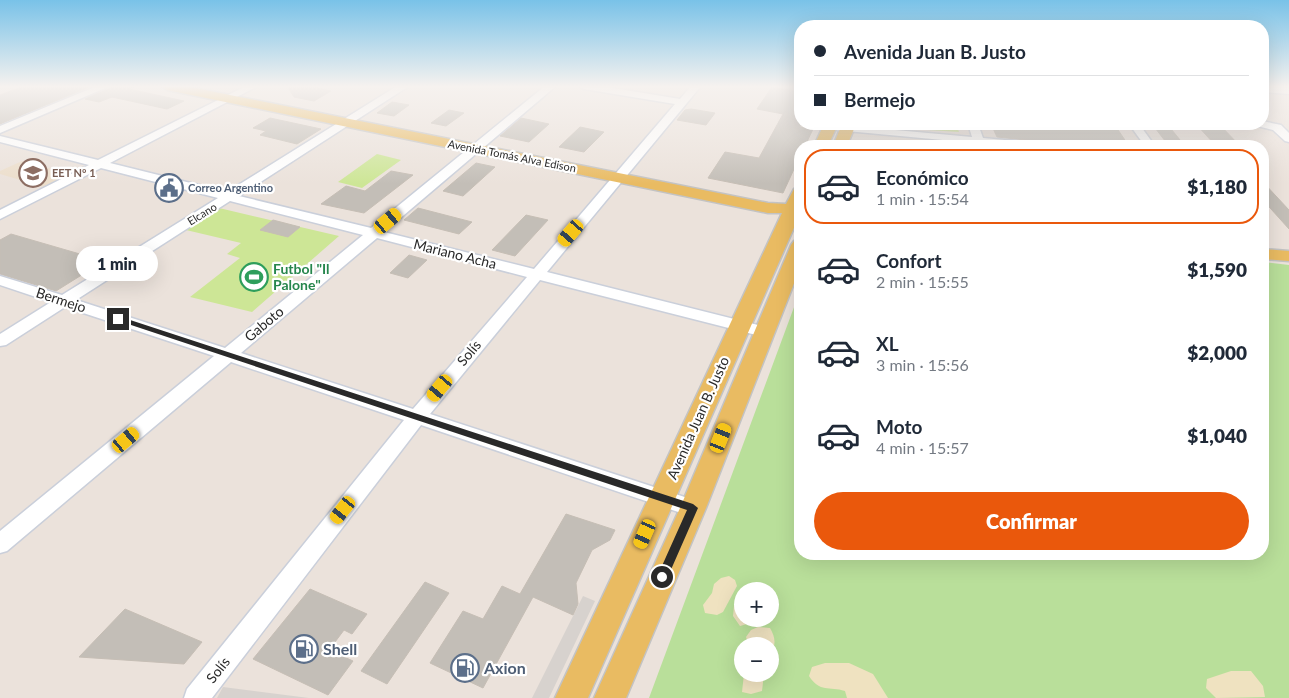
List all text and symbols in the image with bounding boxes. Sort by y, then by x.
text: Avenida Juan B. Justo [844,40,1026,63]
text: Bermejo [844,88,915,111]
street label: Avenida Tomás Alva Edison [447,137,577,174]
school or university icon: EET Nº 1 [18,158,48,188]
icon: car [816,164,861,209]
place label: EET Nº 1 [52,166,96,179]
text: Económico [876,166,969,189]
public building icon: Correo Argentino [154,173,184,203]
text: $1,180 [1187,175,1247,198]
place label: Correo Argentino [188,181,273,194]
text: 1 min · 15:54 [876,189,969,208]
street label: Elcano [185,200,219,228]
car [371,206,404,236]
car [555,217,586,249]
street label: Mariano Acha [412,235,498,272]
callout: 1 min [77,246,159,282]
icon: car [816,247,861,292]
text: Confort [876,249,941,272]
text: 1 min [97,254,137,273]
text: $1,590 [1187,258,1247,281]
place label: Futbol "Il Palone" [273,260,329,293]
sports icon: Futbol "Il Palone" [239,262,269,292]
text: 2 min · 15:55 [876,272,969,291]
street label: Bermejo [34,283,88,316]
street label: Gaboto [241,302,287,345]
route end [107,308,129,330]
icon: car [816,330,861,375]
text: XL [876,332,899,355]
street label: Solís [453,336,484,369]
text: $2,000 [1187,341,1247,364]
street label: Avenida Juan B. Justo [663,354,732,482]
text: 3 min · 15:56 [876,355,969,374]
car [424,372,455,404]
icon: car [816,413,861,458]
text: Moto [876,415,922,438]
car [708,421,733,455]
text: $1,040 [1187,424,1247,447]
car [109,425,142,455]
text: 4 min · 15:57 [876,438,969,457]
button: Confirmar [814,492,1249,550]
car [327,494,358,526]
car [632,517,657,551]
route start [651,566,673,588]
map controls [734,582,779,682]
button: + [734,582,779,627]
fuel station icon: Shell [289,634,319,664]
button: − [734,637,779,682]
place label: Shell [323,639,357,658]
street label: Solís [202,653,233,686]
fuel station icon: Axion [450,653,480,683]
place label: Axion [483,658,526,677]

